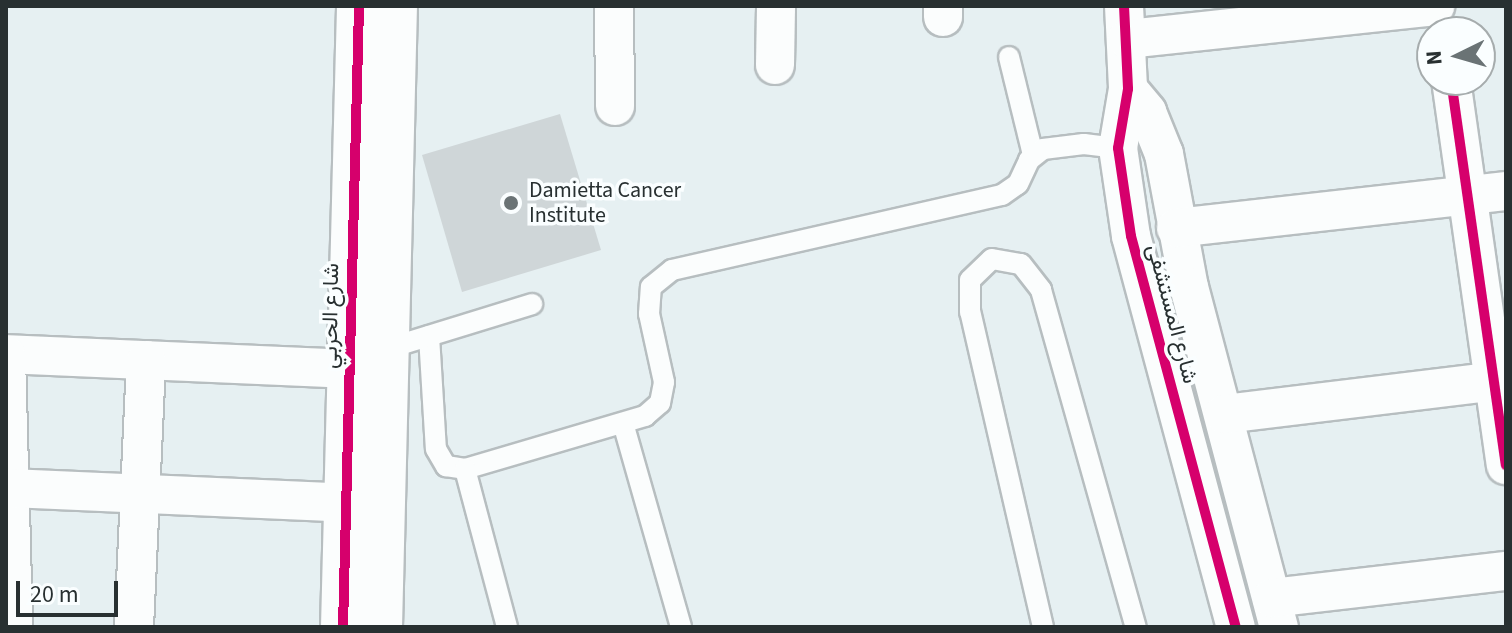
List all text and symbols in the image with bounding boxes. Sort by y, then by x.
north arrow [1416,16,1496,96]
text: N [1418,49,1451,67]
place label: Damietta Cancer Institute [529,177,681,228]
marker: Damietta Cancer Institute [500,192,522,214]
street label: شارع المستشفى [1141,242,1203,386]
street label: شارع الحربي [317,263,345,369]
scale bar [20,565,122,615]
text: 20 m [30,577,79,612]

